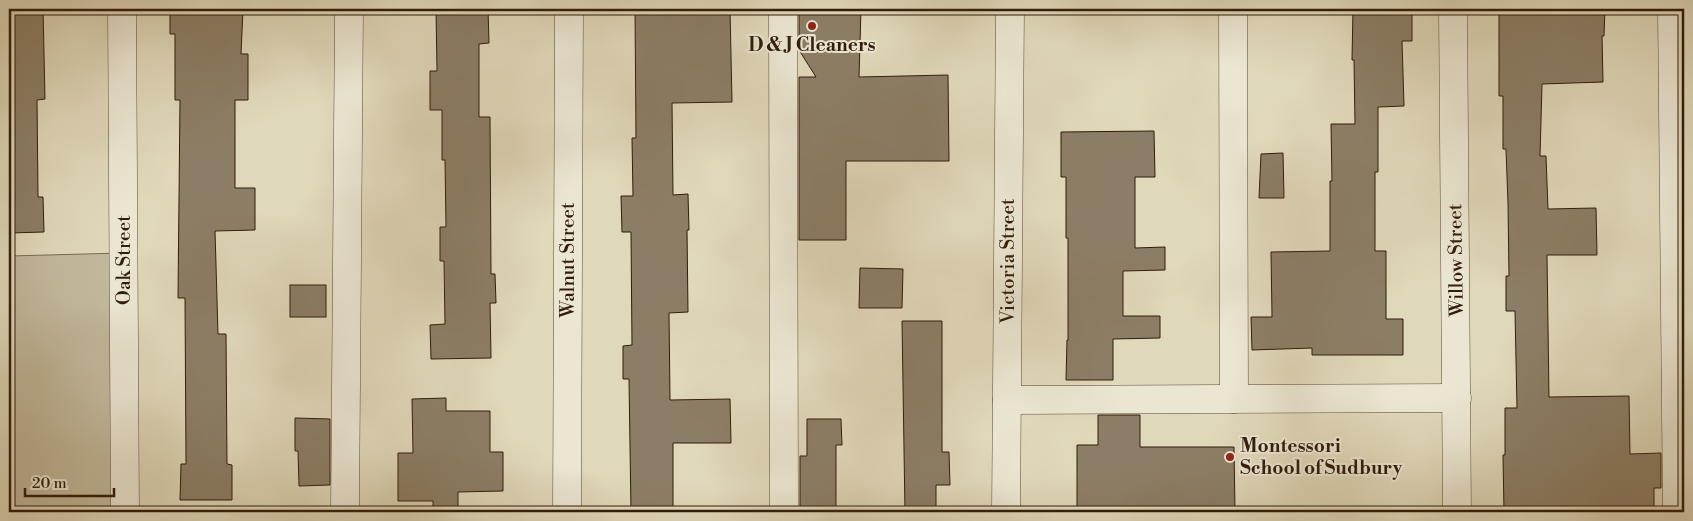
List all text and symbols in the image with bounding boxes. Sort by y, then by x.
marker: D & J Cleaners [806,20,818,32]
place label: D & J Cleaners [748,33,876,57]
street label: Victoria Street [996,198,1020,325]
street label: Walnut Street [556,202,580,319]
street label: Willow Street [1443,203,1469,318]
street label: Oak Street [112,215,136,305]
place label: Montessori School of Sudbury [1240,434,1403,480]
marker: Montessori School of Sudbury [1224,451,1236,463]
scale bar [25,466,114,498]
text: 20 m [32,474,67,493]

